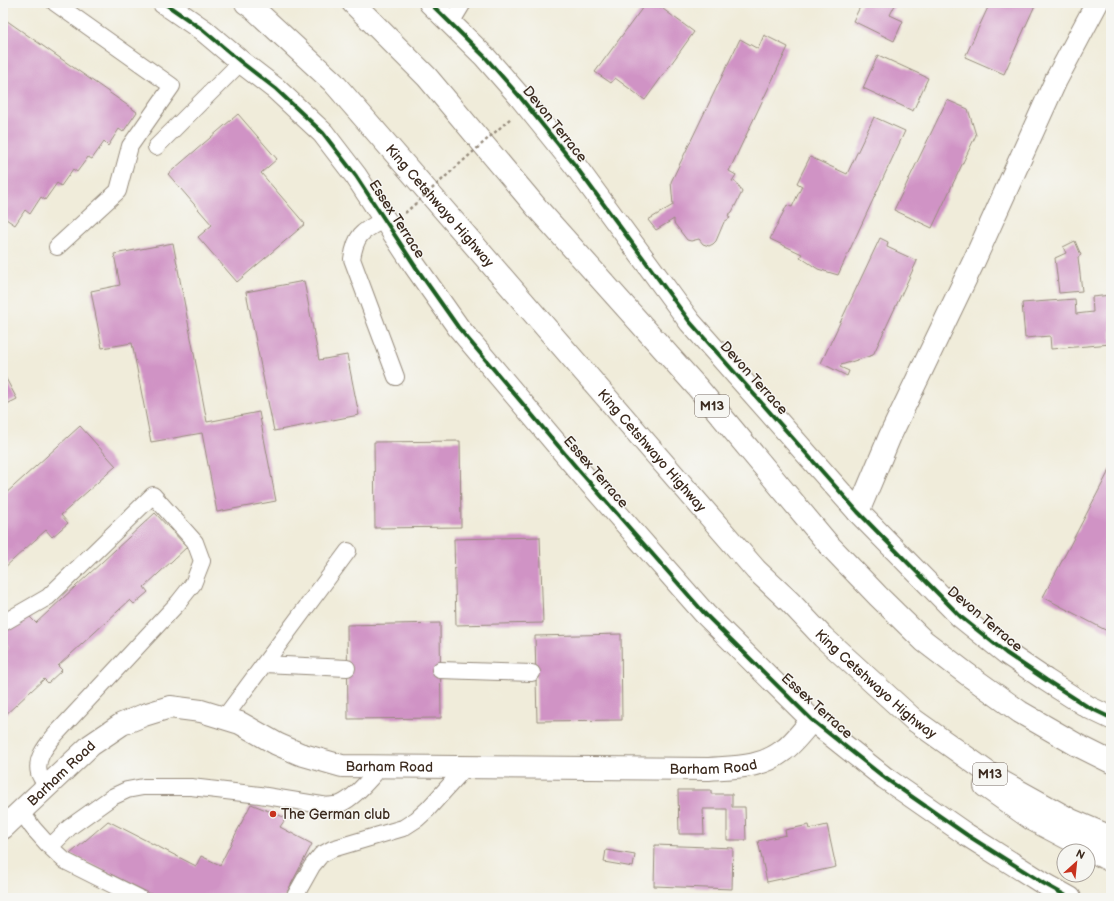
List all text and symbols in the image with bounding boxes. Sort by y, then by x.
street label: Devon Terrace [519,83,591,165]
street label: King Cetshwayo Highway [382,141,498,271]
street label: Essex Terrace [365,177,429,261]
street label: Devon Terrace [717,338,791,418]
street label: King Cetshwayo Highway [594,385,710,516]
road number: M13 [695,395,729,417]
street label: Essex Terrace [560,433,632,511]
street label: Devon Terrace [944,583,1026,655]
street label: King Cetshwayo Highway [812,626,941,742]
street label: Essex Terrace [778,670,856,742]
street label: Barham Road [24,737,99,809]
street label: Barham Road [669,755,759,778]
street label: Barham Road [345,758,433,775]
road number: M13 [973,763,1007,785]
place label: The German club [281,806,390,823]
marker: The German club [268,809,278,819]
north arrow [1056,843,1096,883]
text: N [1074,847,1087,862]

